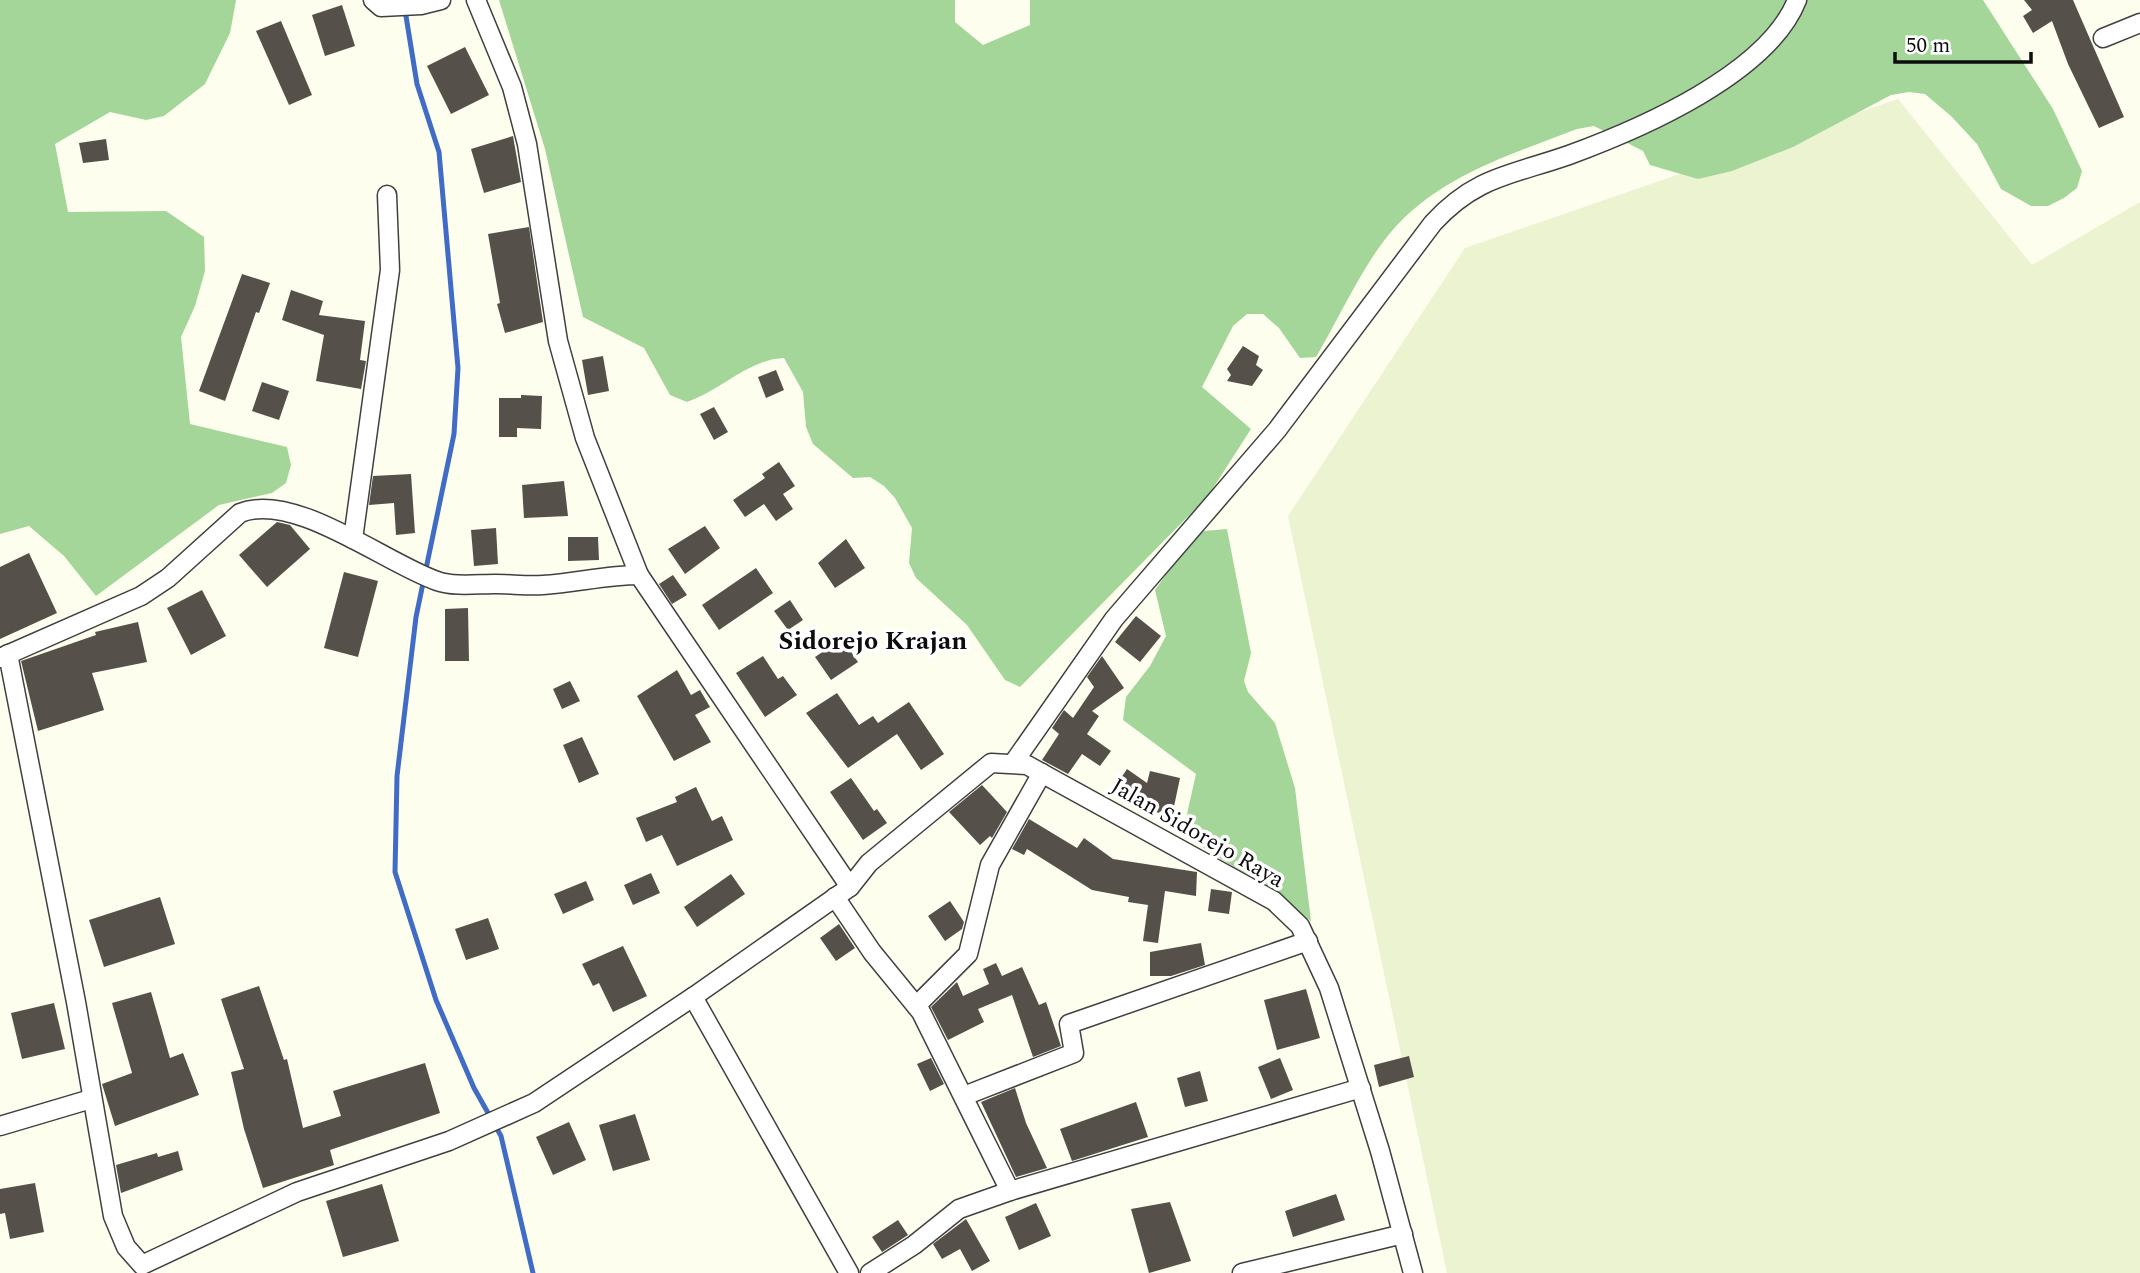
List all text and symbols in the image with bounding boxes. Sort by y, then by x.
scale bar [1895,21,2032,65]
text: 50 m [1906,30,1950,62]
district label: Sidorejo Krajan [779,621,967,661]
street label: Jalan Sidorejo Raya [1104,769,1291,897]

